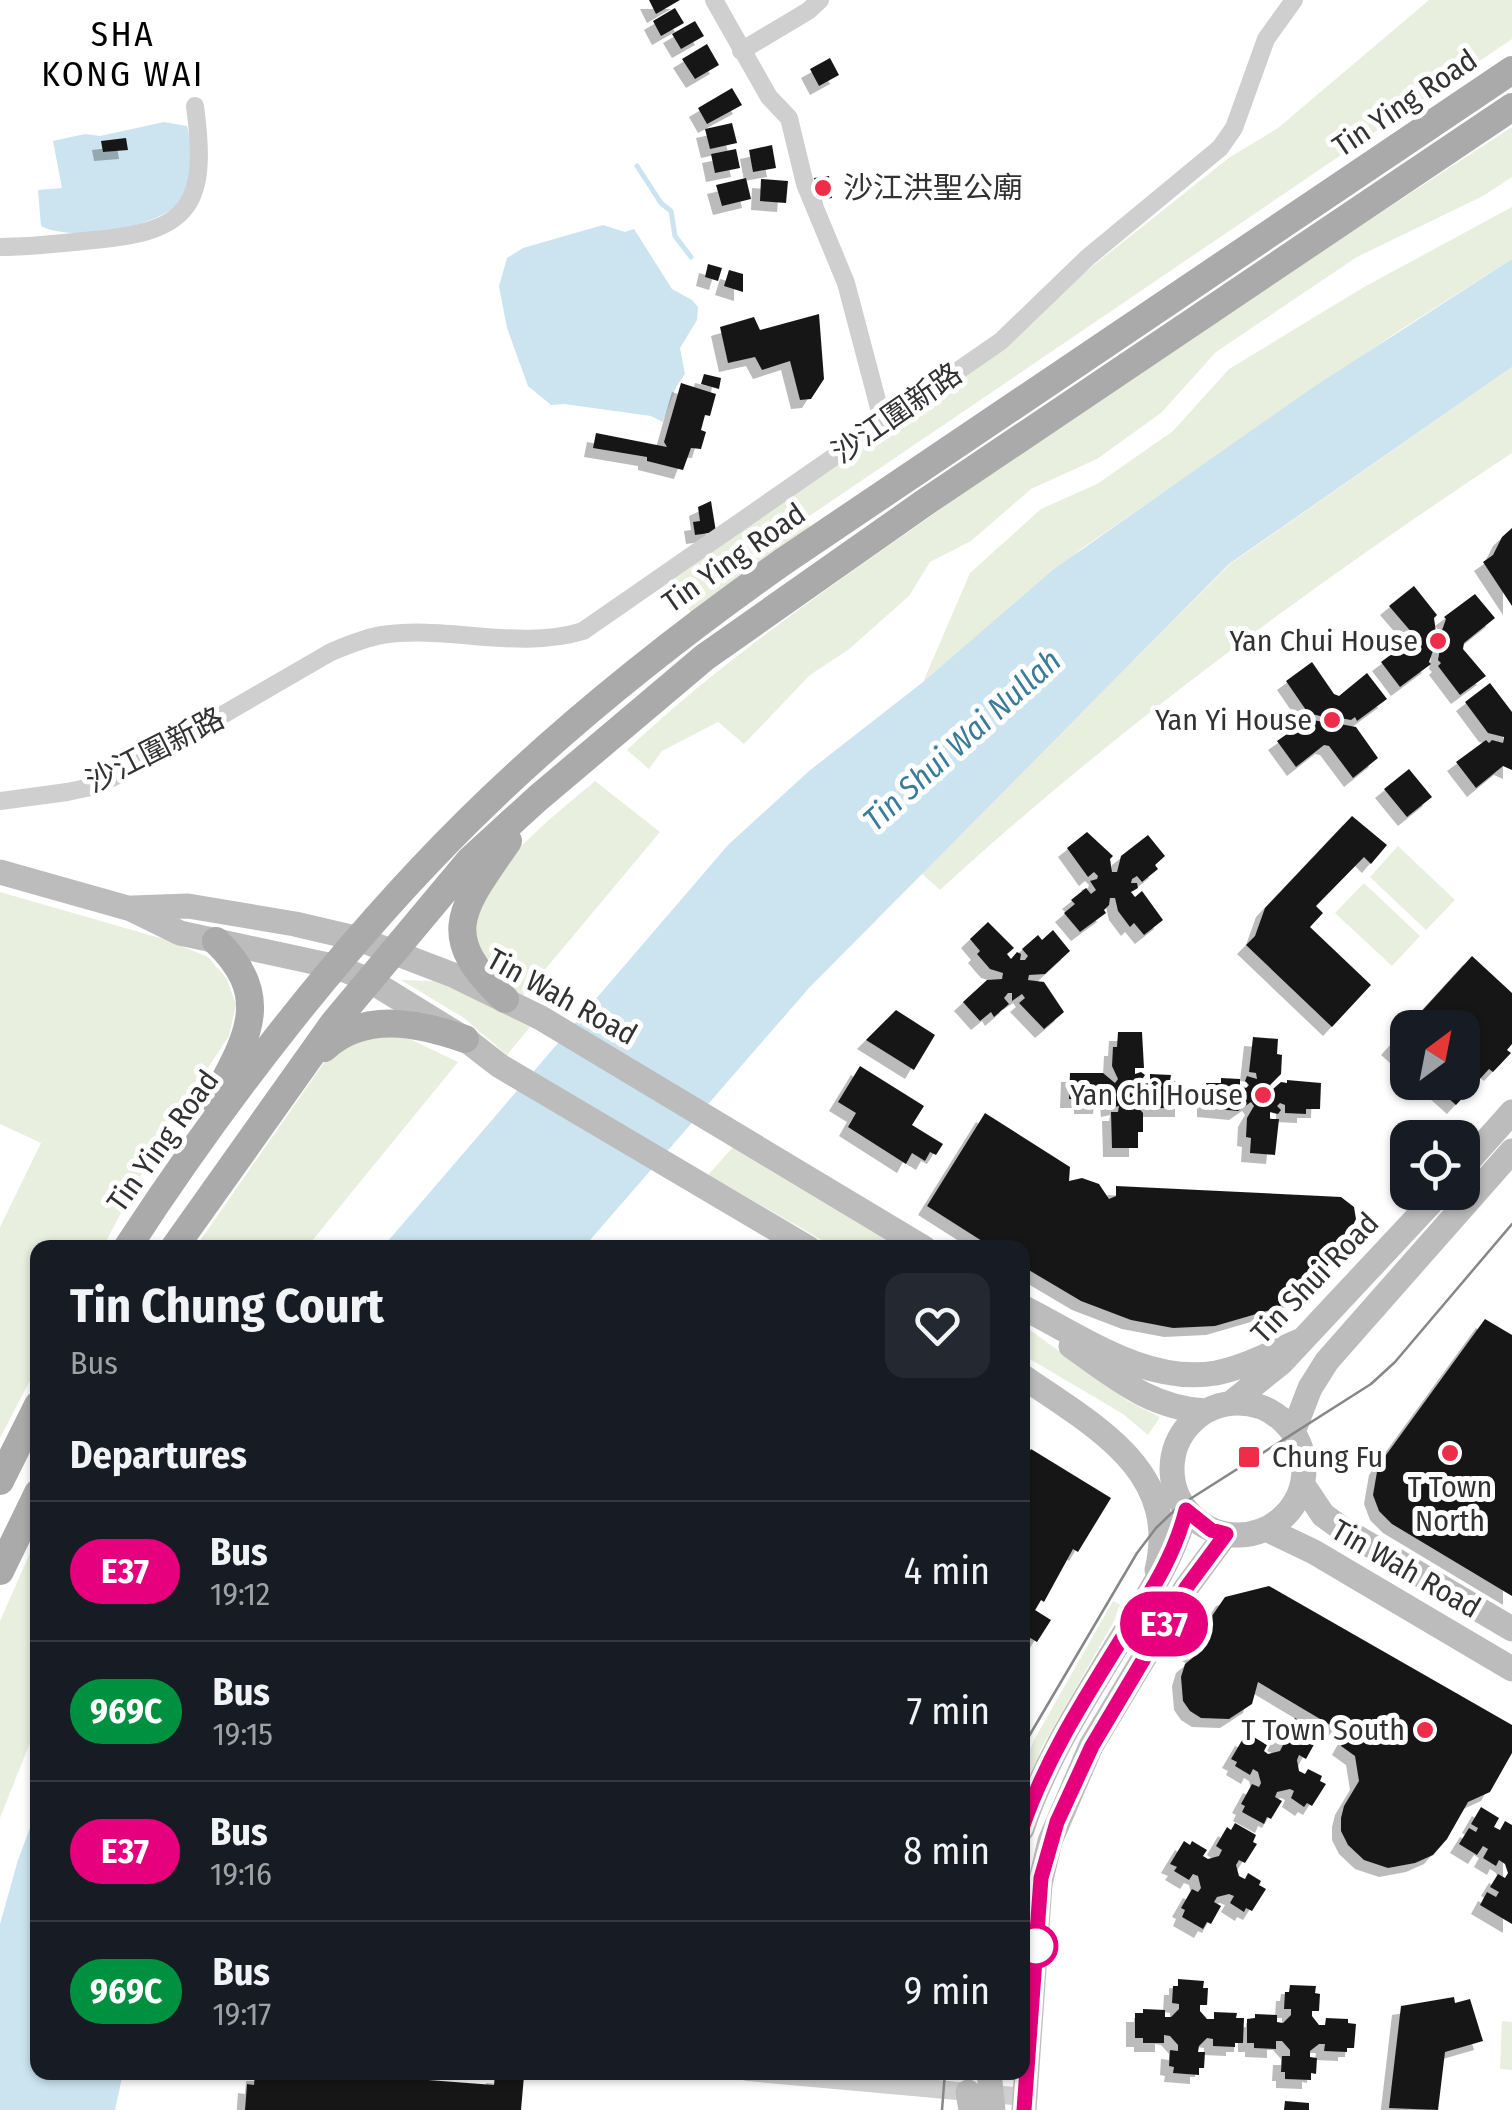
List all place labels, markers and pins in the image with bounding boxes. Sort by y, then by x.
place label: 沙江洪聖公廟 [843,170,1023,206]
marker: 沙江洪聖公廟 [812,177,834,199]
place label: Yan Chui House [1230,623,1418,659]
marker: Yan Chui House [1427,630,1449,652]
place label: Yan Yi House [1155,702,1312,738]
marker: Yan Yi House [1321,709,1343,731]
place label: Yan Chi House [1070,1077,1243,1113]
marker: Yan Chi House [1252,1084,1274,1106]
place label: Chung Fu [1272,1439,1383,1475]
marker: T Town North [1439,1442,1461,1464]
marker: Chung Fu [1236,1444,1262,1470]
place label: T Town North [1408,1469,1492,1539]
place label: T Town South [1242,1712,1405,1748]
marker: T Town South [1414,1719,1436,1741]
unlabelled marker [1015,1925,1057,1967]

